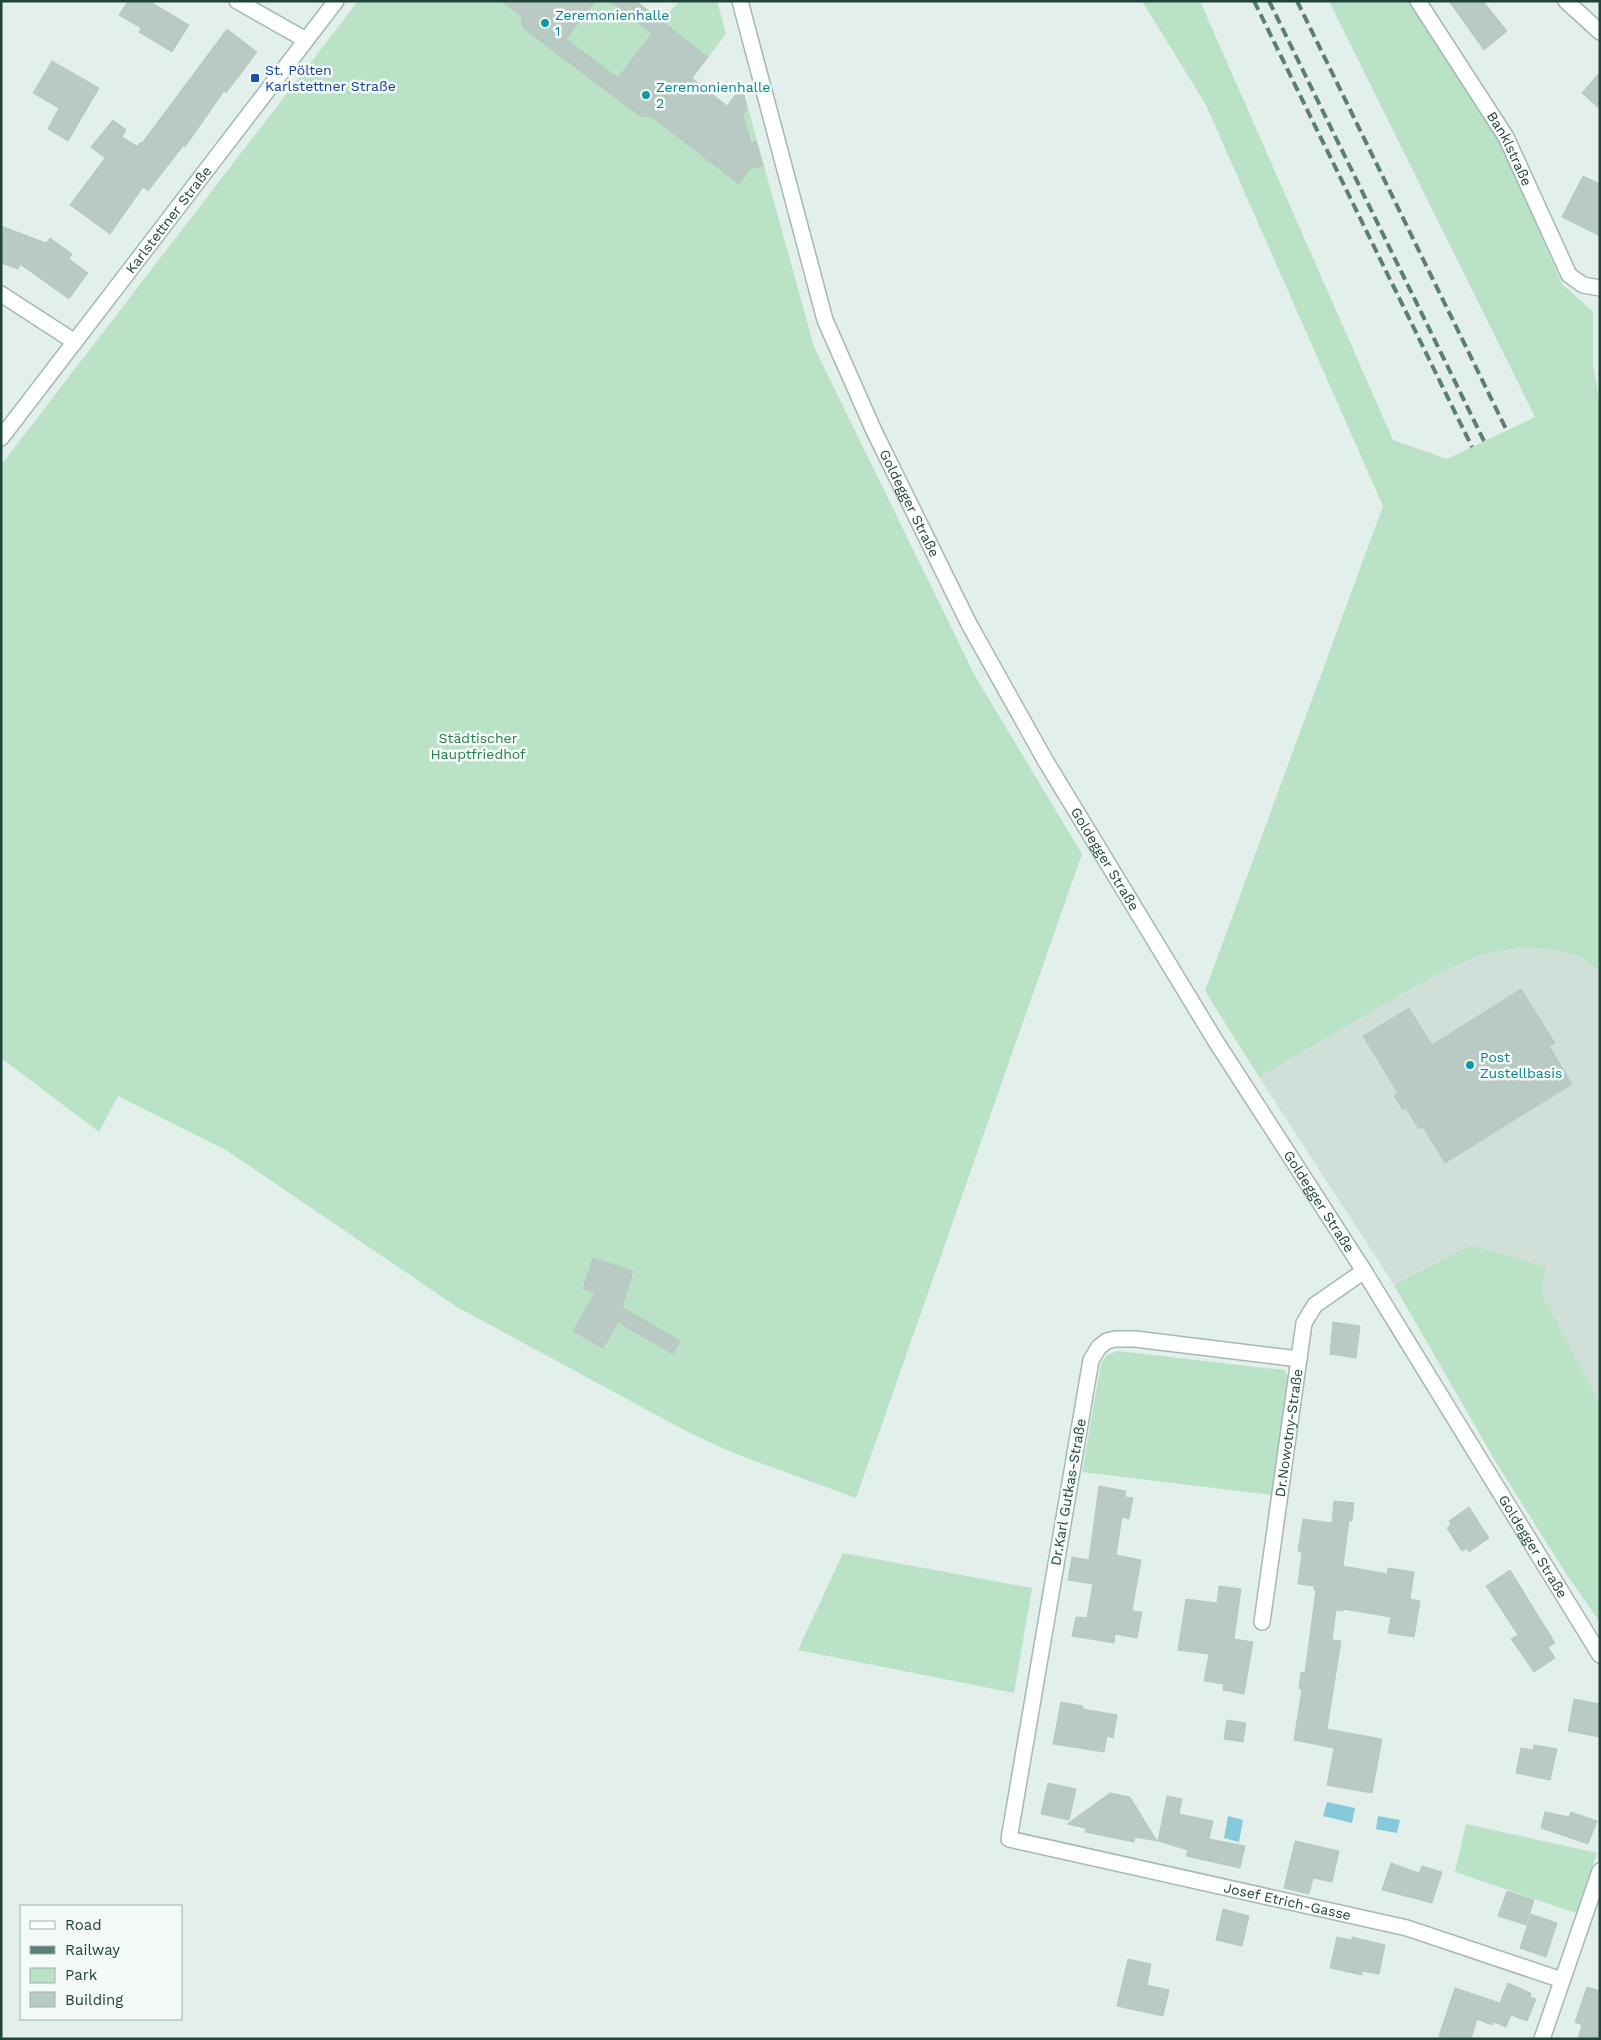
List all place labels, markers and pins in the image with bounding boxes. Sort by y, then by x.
place label: Zeremonienhalle 1 [555,7,669,39]
marker: Zeremonienhalle 1 [539,17,551,29]
place label: St. Pölten Karlstettner Straße [265,62,396,94]
marker: St. Pölten Karlstettner Straße [249,72,261,84]
place label: Zeremonienhalle 2 [656,79,770,111]
marker: Zeremonienhalle 2 [640,89,652,101]
place label: Post Zustellbasis [1480,1049,1562,1081]
marker: Post Zustellbasis [1464,1059,1476,1071]

